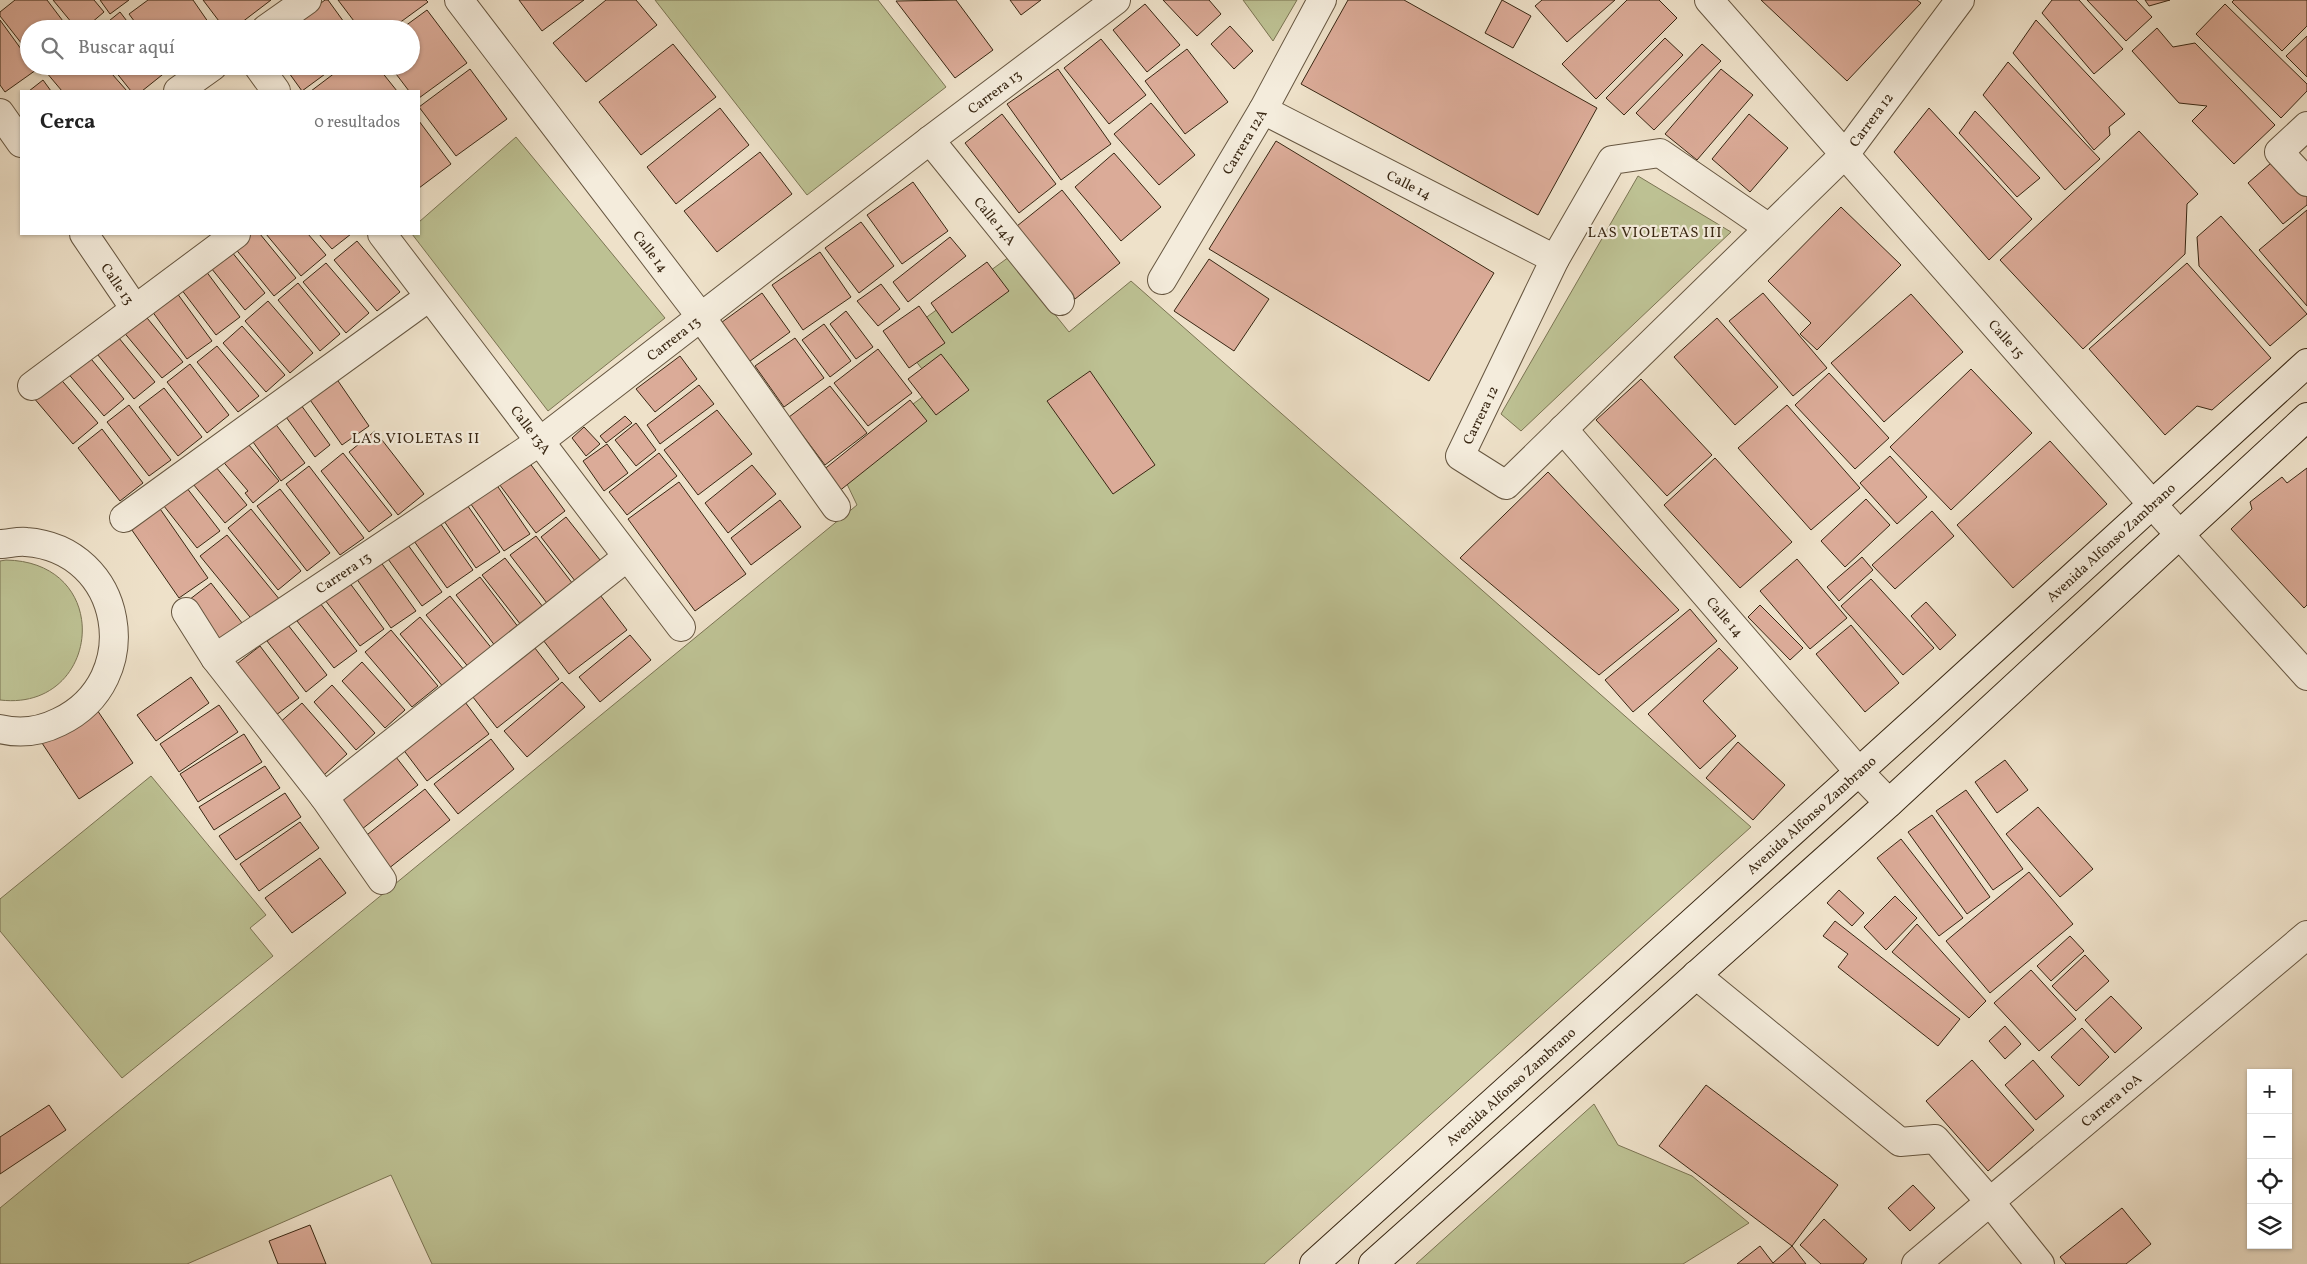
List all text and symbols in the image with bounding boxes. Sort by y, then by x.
search box [20,20,420,75]
icon: search [38,34,66,62]
text: Buscar aquí [78,35,175,61]
street label: Carrera 13 [964,66,1026,119]
street label: Carrera 12 [1846,89,1899,152]
street label: Carrera 12A [1219,106,1272,179]
text: Cerca [40,108,95,137]
text: 0 resultados [314,112,400,134]
street label: Calle 14 [1383,167,1434,205]
street label: Calle 14A [969,193,1020,250]
district label: LAS VIOLETAS III [1588,223,1722,244]
street label: Calle 14 [628,227,672,277]
street label: Calle 13 [96,260,137,309]
street label: Carrera 13 [643,313,705,366]
street label: Calle 15 [1983,316,2028,363]
street label: Carrera 12 [1459,383,1504,448]
street label: Calle 13A [505,402,554,459]
district label: LAS VIOLETAS II [352,429,480,450]
street label: Avenida Alfonso Zambrano [2043,479,2180,607]
street label: Carrera 13 [313,548,375,599]
street label: Calle 14 [1701,593,1747,642]
street label: Avenida Alfonso Zambrano [1743,752,1881,880]
street label: Avenida Alfonso Zambrano [1443,1024,1581,1151]
map controls [2247,1069,2292,1249]
button: + [2247,1069,2292,1114]
street label: Carrera 10A [2078,1070,2147,1132]
button: − [2247,1114,2292,1159]
button: locate [2247,1159,2292,1204]
button: layers [2247,1204,2292,1249]

